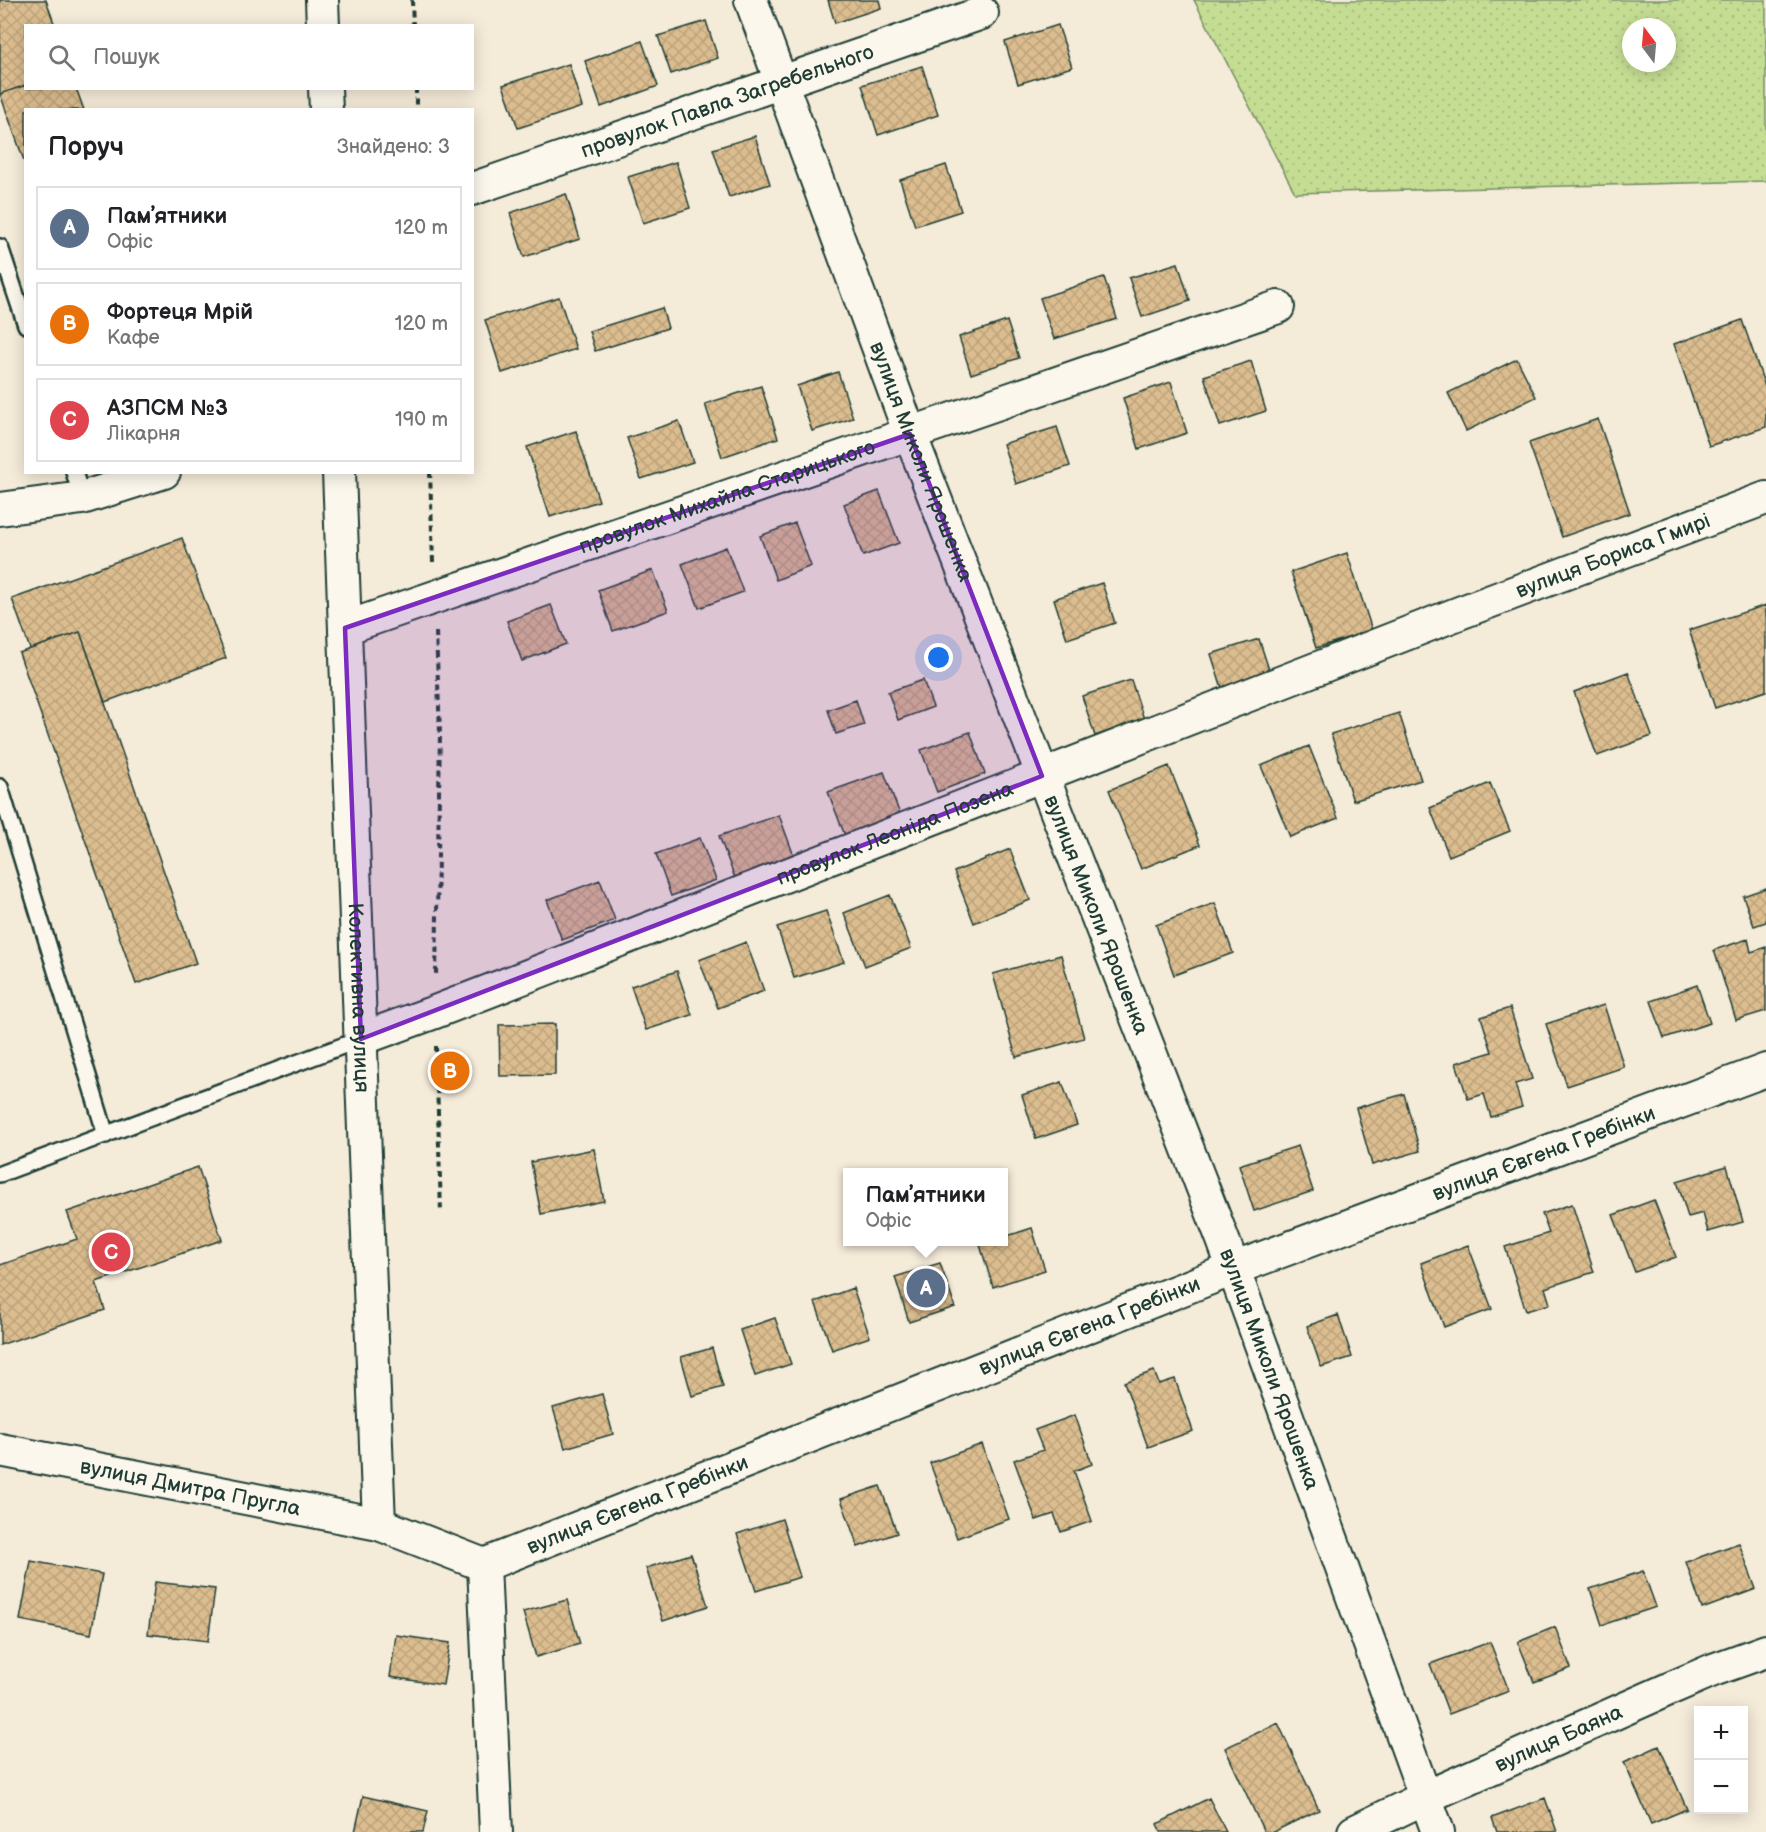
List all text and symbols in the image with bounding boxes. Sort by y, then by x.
north arrow [1622,18,1676,72]
search box [24,24,474,90]
street label: провулок Павла Загребельного [578,39,877,163]
icon: search [45,41,78,74]
text: Пошук [93,44,160,71]
text: Поруч [48,132,124,163]
text: Знайдено: 3 [337,135,450,159]
text: Памʼятники [107,203,227,230]
text: A [63,216,76,240]
text: 120 m [395,216,448,240]
text: Офіс [107,230,153,254]
text: Фортеця Мрій [107,299,253,326]
text: B [62,312,77,336]
text: 120 m [395,312,448,336]
text: Кафе [107,326,160,350]
street label: вулиця Миколи Ярошенка [864,338,978,586]
text: АЗПСМ №3 [107,395,228,422]
text: C [62,408,77,432]
text: 190 m [395,408,448,432]
text: Лікарня [107,422,180,446]
street label: провулок Михайла Старицького [576,435,878,559]
street label: вулиця Бориса Гмирі [1512,508,1714,604]
your location [924,643,953,672]
street label: провулок Леоніда Позена [773,776,1017,891]
street label: вулиця Миколи Ярошенка [1038,792,1154,1039]
street label: Колективна вулиця [342,902,375,1093]
pin: B [430,1048,470,1094]
street label: вулиця Євгена Гребінки [1429,1100,1659,1206]
popup [843,1168,1008,1246]
text: Памʼятники [865,1182,986,1209]
text: Офіс [865,1209,911,1233]
pin: C [92,1230,130,1274]
street label: вулиця Миколи Ярошенка [1214,1245,1325,1494]
pin: A [906,1266,946,1310]
street label: вулиця Євгена Гребінки [975,1271,1204,1381]
street label: вулиця Євгена Гребінки [523,1450,752,1560]
street label: вулиця Дмитра Пругла [78,1454,303,1522]
street label: вулиця Баяна [1491,1699,1627,1778]
map controls [1694,1706,1748,1814]
button: + [1694,1706,1748,1760]
button: − [1694,1760,1748,1814]

